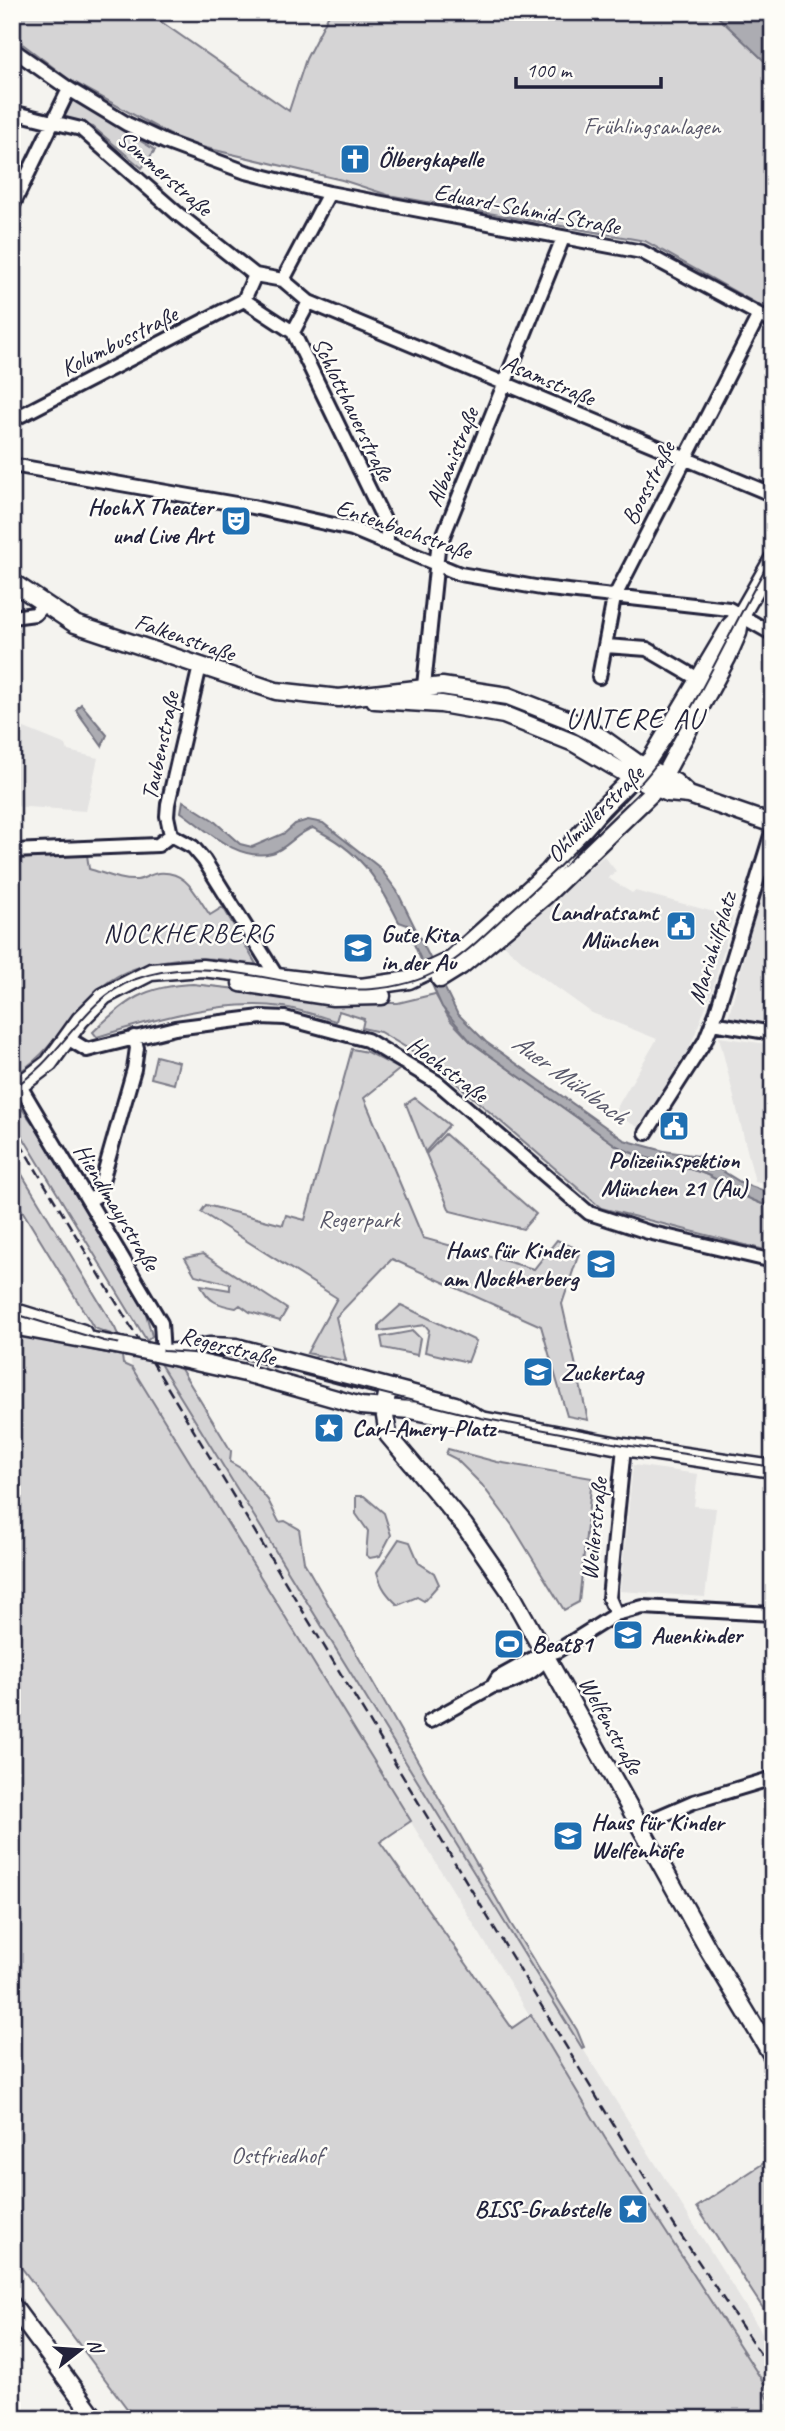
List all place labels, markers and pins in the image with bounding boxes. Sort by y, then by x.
church icon: Ölbergkapelle [338,142,372,176]
place label: Ölbergkapelle [378,144,485,174]
place label: HochX Theater und Live Art [88,492,216,550]
theatre icon: HochX Theater und Live Art [219,504,253,538]
place label: Landratsamt München [550,897,661,955]
public building icon: Landratsamt München [664,909,698,943]
place label: Gute Kita in der Au [381,919,461,977]
school or university icon: Gute Kita in der Au [341,931,375,965]
public building icon: Polizeiinspektion München 21 (Au) [657,1109,691,1143]
place label: Polizeiinspektion München 21 (Au) [601,1145,749,1203]
place label: Haus für Kinder am Nockherberg [443,1235,580,1293]
school or university icon: Haus für Kinder am Nockherberg [584,1247,618,1281]
school or university icon: Zuckertag [521,1355,555,1389]
place label: Zuckertag [561,1357,645,1387]
place icon: Carl-Amery-Platz [312,1411,346,1445]
place label: Carl-Amery-Platz [352,1413,498,1443]
school or university icon: Auenkinder [611,1618,645,1652]
place label: Auenkinder [651,1620,744,1650]
sports icon: Beat81 [492,1627,526,1661]
place label: Beat81 [532,1629,595,1659]
place label: Haus für Kinder Welfenhöfe [591,1807,726,1865]
school or university icon: Haus für Kinder Welfenhöfe [551,1819,585,1853]
place icon: BISS-Grabstelle [616,2192,650,2226]
place label: BISS-Grabstelle [475,2194,612,2224]

